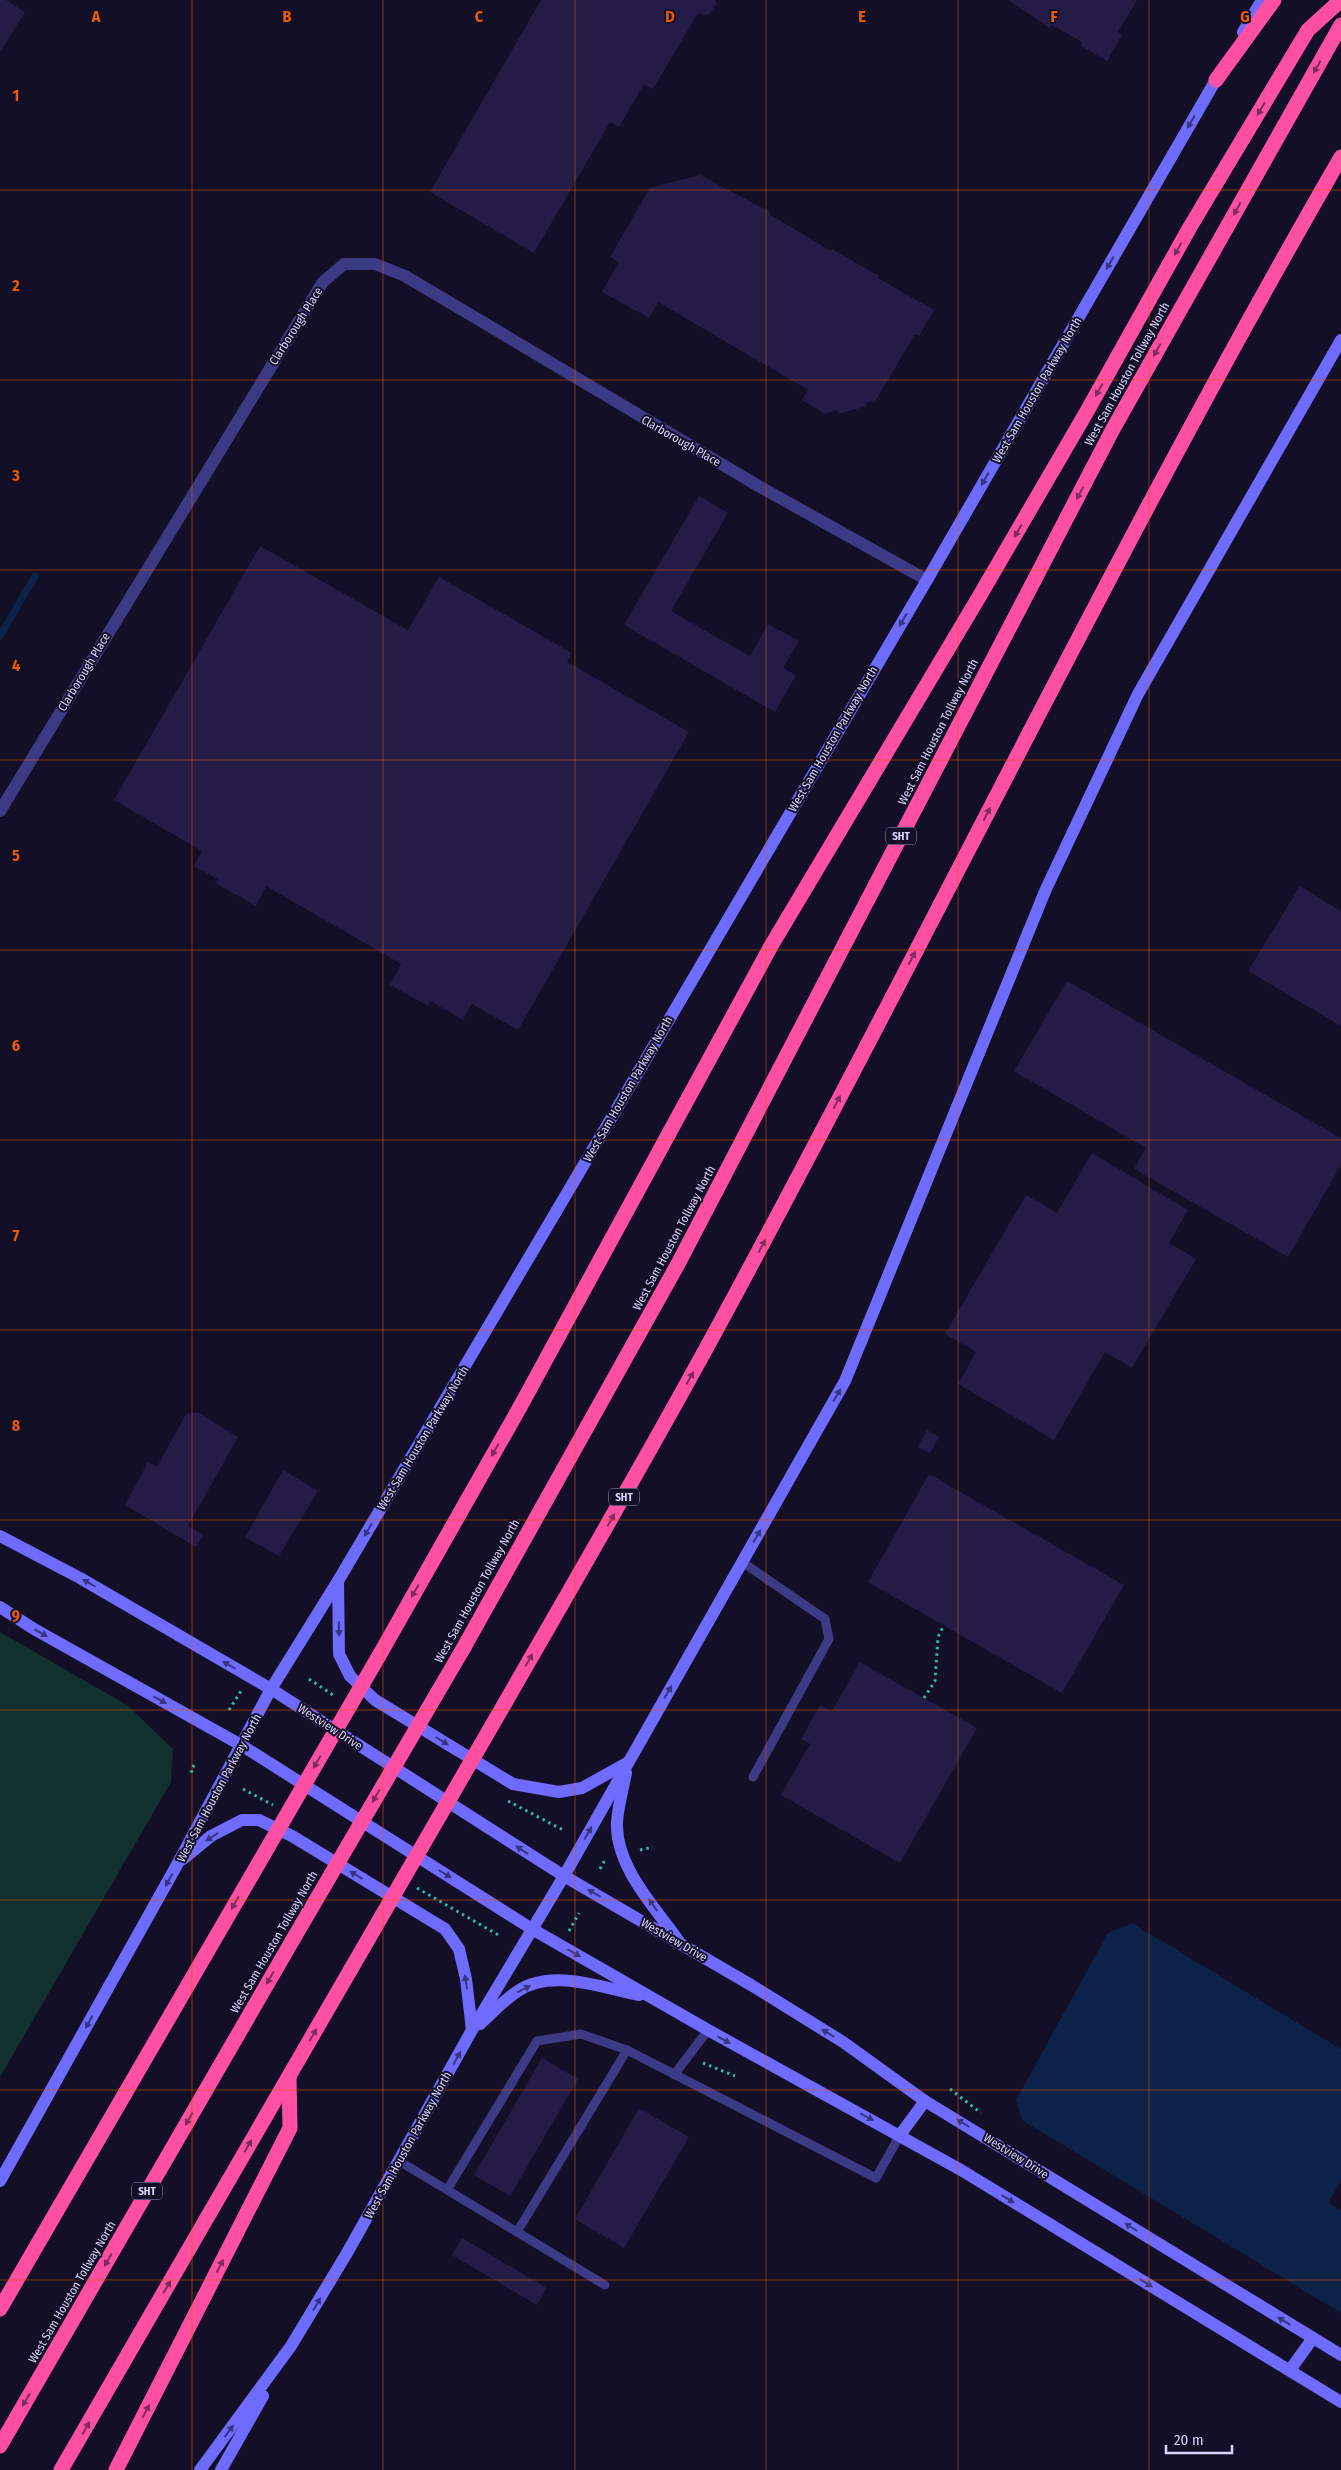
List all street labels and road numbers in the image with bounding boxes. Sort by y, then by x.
street label: Clarborough Place [266,284,326,367]
street label: West Sam Houston Tollway North [1082,300,1172,448]
street label: West Sam Houston Parkway North [990,315,1084,465]
street label: Clarborough Place [639,413,723,469]
street label: Clarborough Place [55,630,113,714]
street label: West Sam Houston Tollway North [895,657,981,807]
street label: West Sam Houston Parkway North [786,664,880,814]
road number: SHT [886,828,916,844]
street label: West Sam Houston Parkway North [581,1014,675,1164]
street label: West Sam Houston Tollway North [630,1163,718,1313]
street label: West Sam Houston Parkway North [374,1363,472,1513]
road number: SHT [609,1488,639,1505]
street label: West Sam Houston Tollway North [432,1517,522,1665]
street label: Westview Drive [295,1701,365,1753]
street label: West Sam Houston Parkway North [174,1712,264,1864]
street label: West Sam Houston Tollway North [227,1868,321,2016]
street label: Westview Drive [638,1915,710,1965]
street label: West Sam Houston Parkway North [362,2069,454,2221]
street label: Westview Drive [981,2130,1051,2182]
road number: SHT [132,2182,162,2200]
street label: West Sam Houston Tollway North [25,2218,119,2366]

